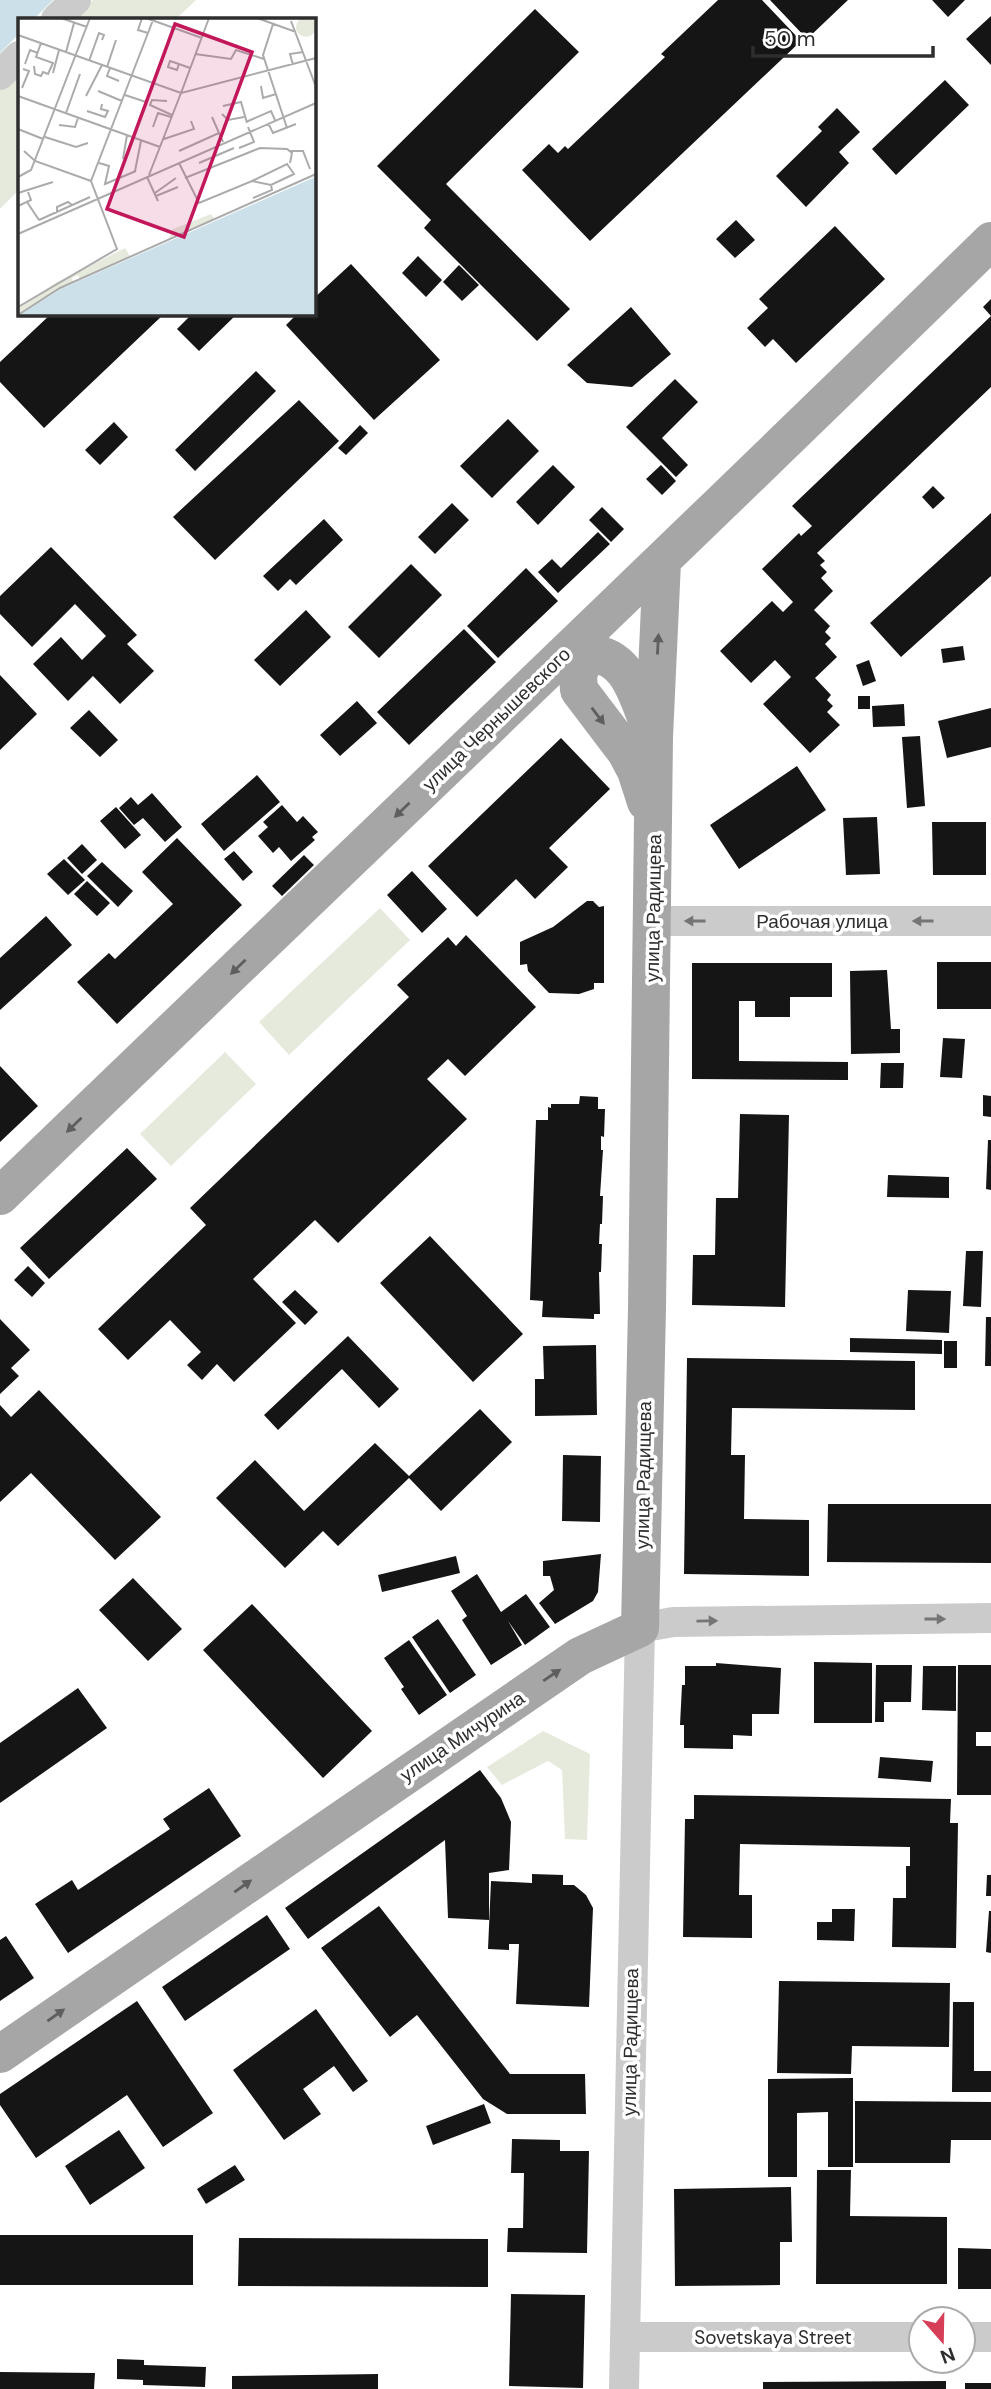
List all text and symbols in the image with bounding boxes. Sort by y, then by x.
scale bar [753,14,933,58]
inset map [18,18,315,315]
text: 50 m [764,25,815,53]
one-way arrow [653,633,664,655]
street label: улица Чернышевского [417,642,576,797]
one-way arrow [591,706,605,725]
one-way arrow [394,801,411,817]
street label: улица Радищева [640,833,667,982]
street label: Рабочая улица [756,909,888,934]
one-way arrow [684,915,706,927]
one-way arrow [912,915,934,927]
one-way arrow [230,959,247,975]
one-way arrow [66,1116,83,1132]
street label: улица Радищева [630,1400,657,1549]
one-way arrow [924,1613,946,1625]
one-way arrow [697,1616,719,1627]
one-way arrow [543,1669,562,1682]
street label: улица Мичурина [395,1685,530,1787]
one-way arrow [234,1879,252,1893]
street label: улица Радищева [617,1967,644,2116]
one-way arrow [47,2008,65,2022]
north arrow [907,2305,977,2375]
street label: Sovetskaya Street [694,2325,852,2350]
text: N [937,2341,958,2370]

